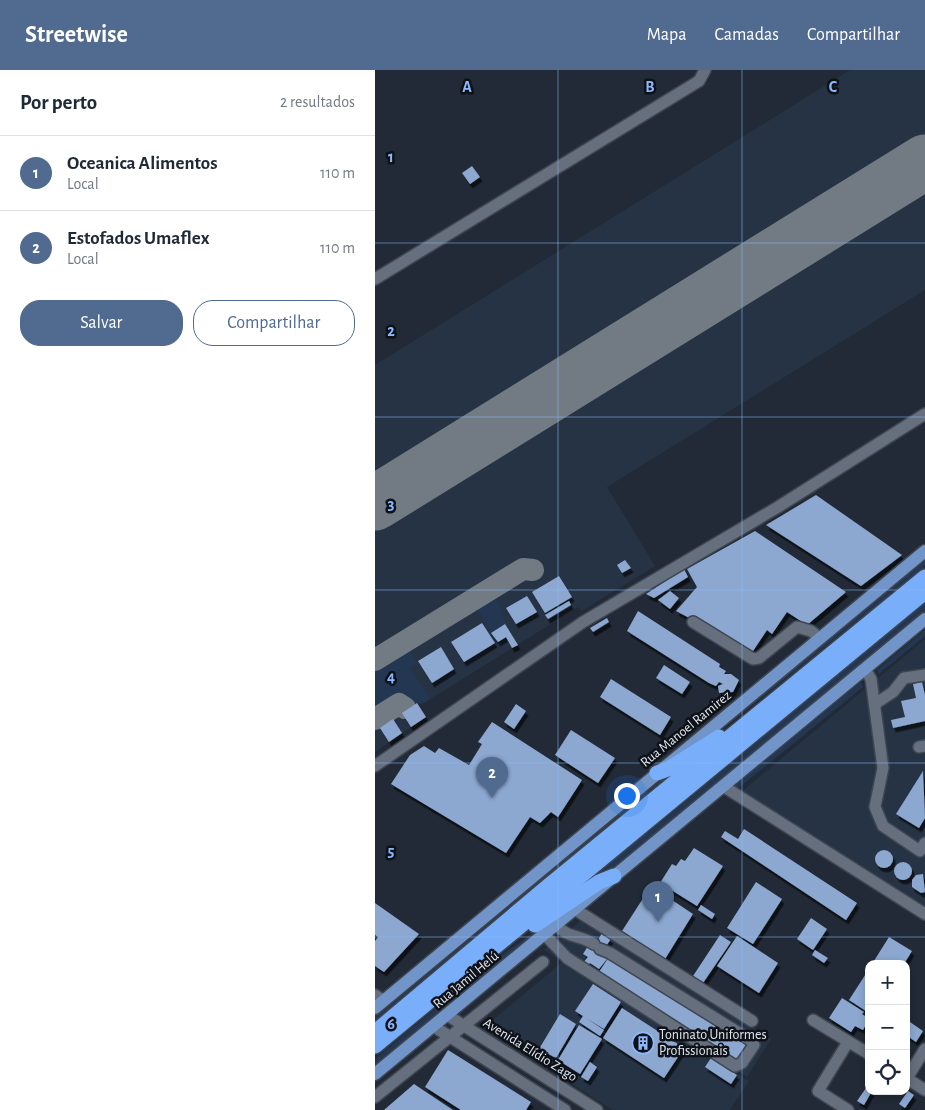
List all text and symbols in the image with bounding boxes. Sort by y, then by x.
text: Streetwise [25,23,128,47]
text: Mapa [647,26,686,44]
text: Camadas [714,26,779,44]
text: Compartilhar [807,26,900,44]
text: A [462,79,472,95]
text: B [645,79,655,95]
text: C [829,79,838,95]
text: Por perto [20,92,97,113]
text: 2 resultados [280,94,355,110]
text: 1 [388,149,394,165]
text: Oceanica Alimentos [67,154,217,173]
text: 1 [33,165,39,181]
text: 110 m [320,165,355,181]
text: Local [67,176,99,192]
text: Estofados Umaflex [67,229,210,248]
text: 2 [32,240,40,256]
text: 110 m [320,240,355,256]
text: Local [67,251,99,267]
button: Salvar [20,300,183,346]
button: Compartilhar [193,300,355,346]
text: 2 [387,323,395,339]
text: 3 [388,496,395,512]
text: 4 [387,669,395,685]
street label: Rua Manoel Ramirez [638,688,734,770]
pin: 2 [476,757,508,798]
your location [614,783,640,809]
text: 5 [388,843,395,859]
pin: 1 [642,881,674,922]
street label: Rua Jamil Helú [431,949,501,1011]
map controls [865,960,910,1095]
button: + [865,960,910,1005]
button: − [865,1005,910,1050]
text: 6 [387,1016,395,1032]
street label: Avenida Elídio Zago [481,1016,579,1085]
place label: Toninato Uniformes Profissionais [659,1028,767,1058]
building icon: Toninato Uniformes Profissionais [631,1031,655,1055]
button: locate [865,1050,910,1095]

